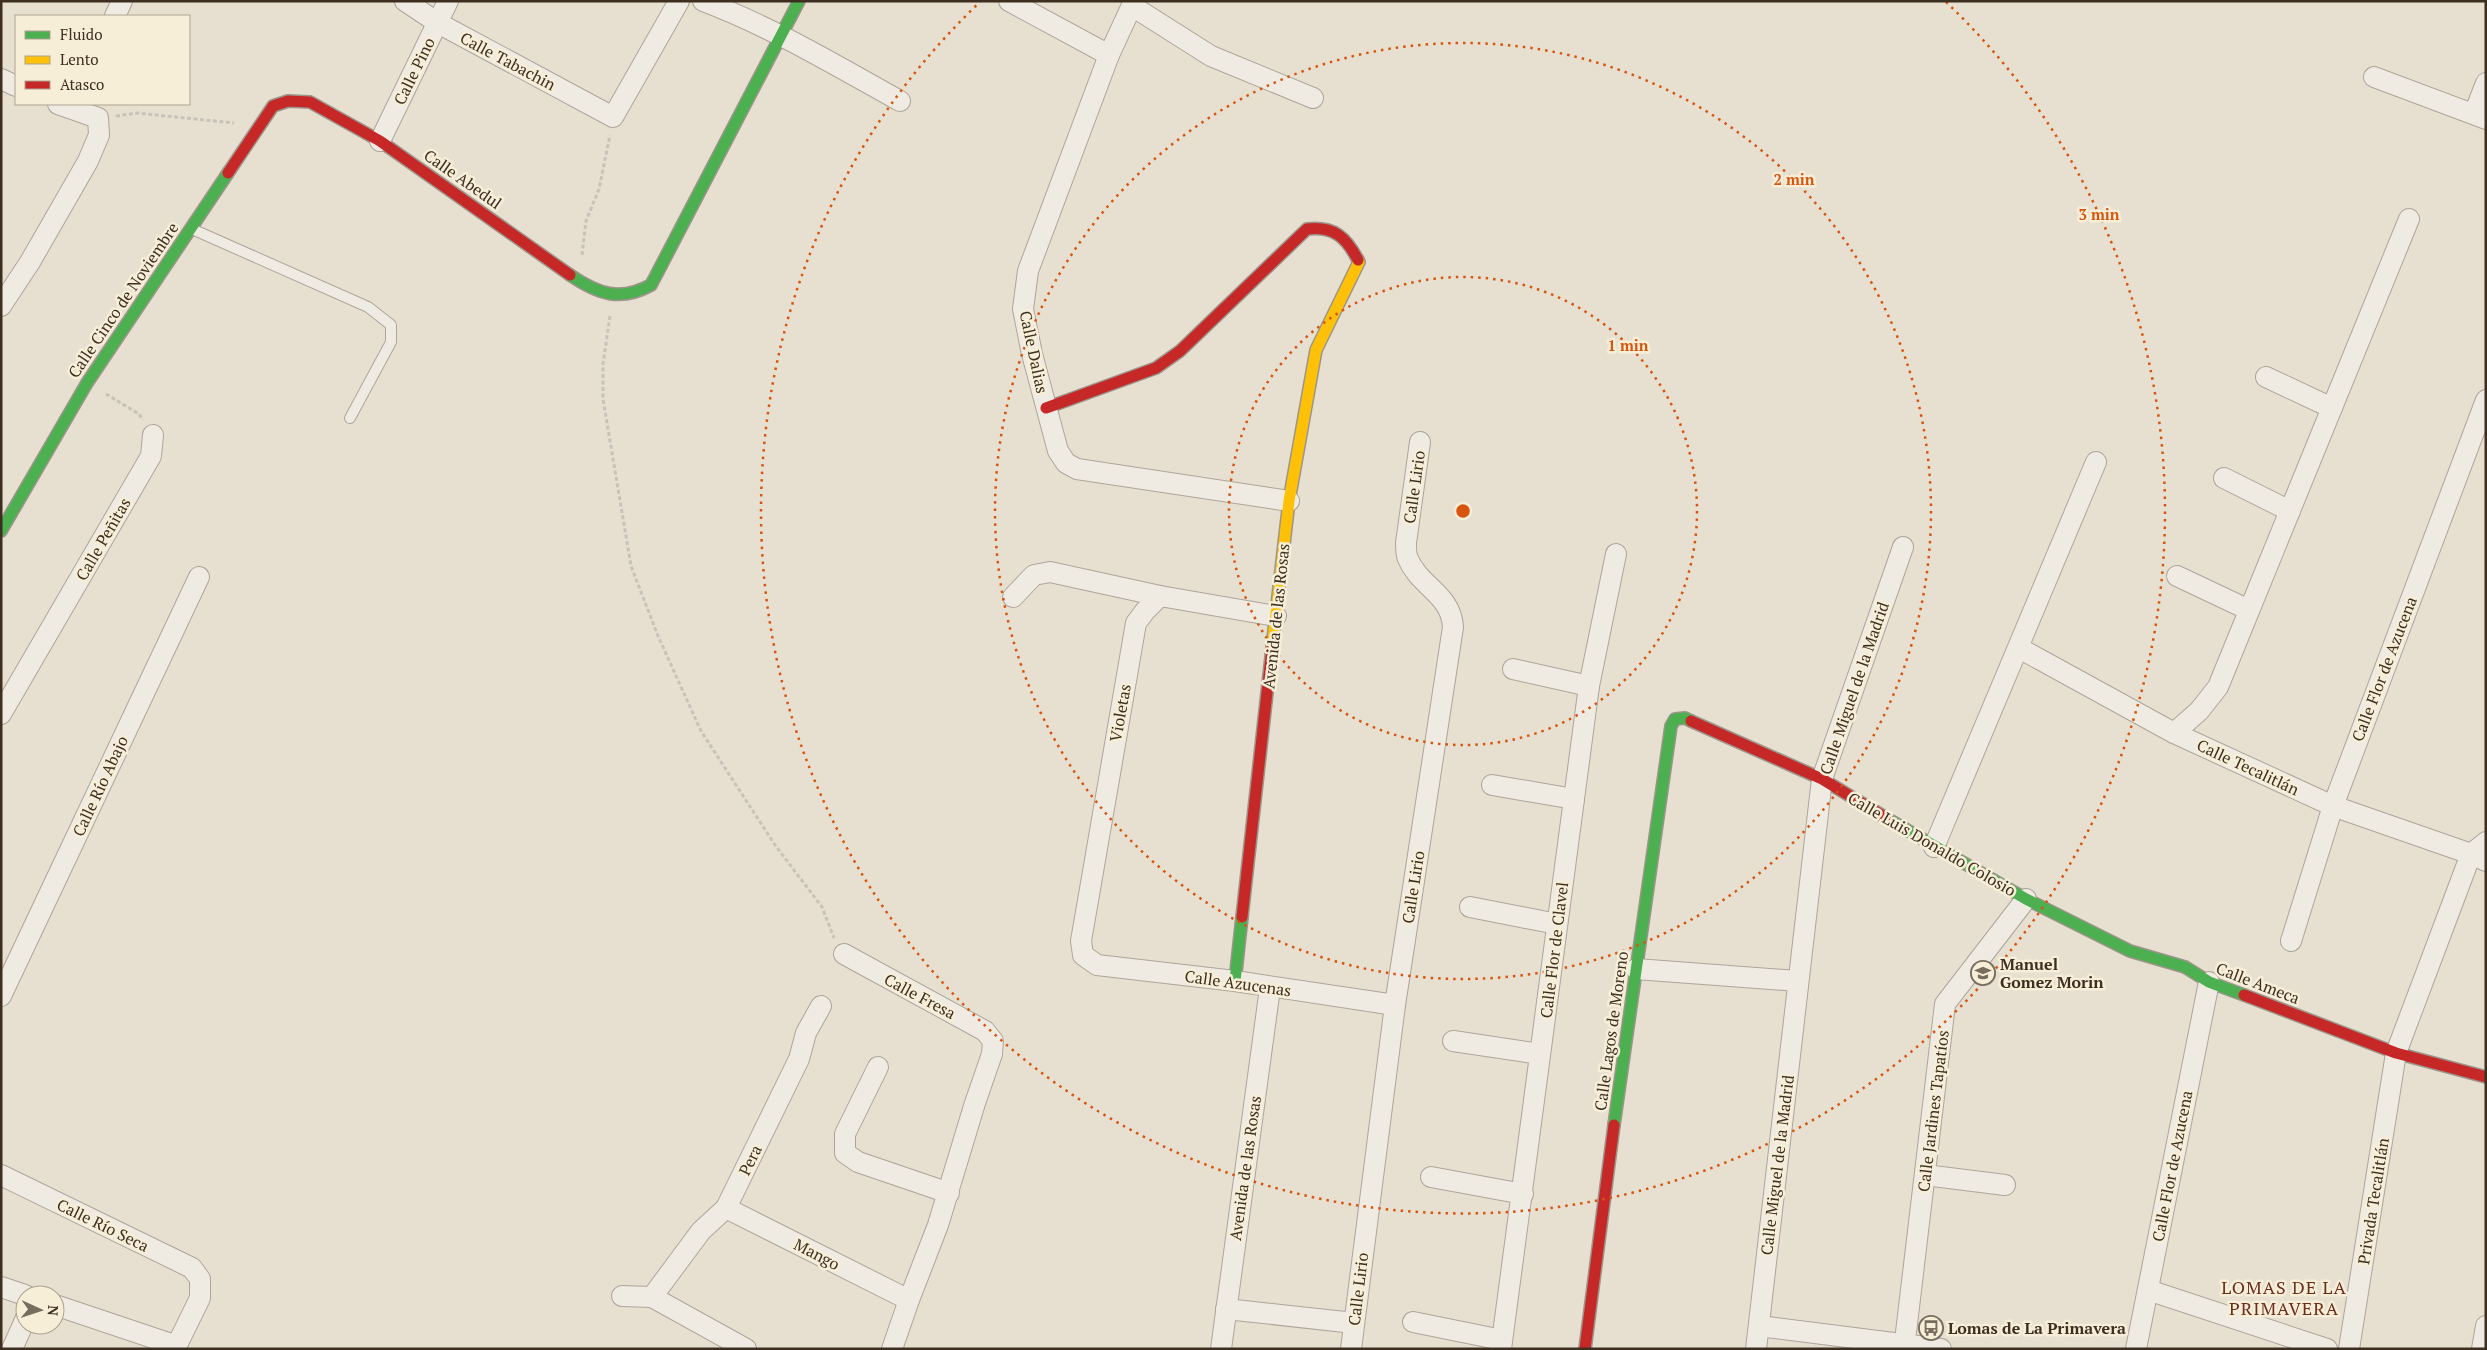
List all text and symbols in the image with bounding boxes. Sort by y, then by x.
legend [15,15,190,105]
text: Fluido [60,24,102,44]
street label: Calle Tabachin [456,27,560,96]
street label: Calle Pino [388,33,440,108]
text: Lento [60,49,99,69]
text: Atasco [60,74,104,94]
street label: Calle Abedul [420,144,506,214]
text: 2 min [1773,169,1815,189]
text: 3 min [2078,204,2120,224]
street label: Calle Cinco de Noviembre [63,218,183,382]
street label: Calle Dalias [1015,309,1054,395]
text: 1 min [1607,335,1649,355]
street label: Calle Lirio [1398,449,1430,525]
street label: Calle Peñitas [70,493,136,584]
centre of rings [1454,502,1472,520]
street label: Avenida de las Rosas [1257,542,1295,690]
street label: Calle Flor de Azucena [2346,593,2422,745]
street label: Calle Miguel de la Madrid [1814,599,1894,777]
street label: Violetas [1104,682,1136,744]
street label: Calle Río Abajo [67,732,133,840]
street label: Calle Tecalitlán [2193,734,2303,801]
street label: Calle Luis Donaldo Colosio [1844,787,2020,901]
street label: Calle Lirio [1396,849,1430,925]
street label: Calle Flor de Clavel [1535,880,1573,1019]
street label: Calle Lagos de Moreno [1589,950,1633,1112]
place label: Manuel Gomez Morin [2000,953,2104,993]
street label: Calle Ameca [2213,957,2303,1009]
school or university icon: Manuel Gomez Morin [1970,960,1996,986]
street label: Calle Azucenas [1183,965,1293,1001]
street label: Calle Fresa [880,968,960,1024]
street label: Calle Jardines Tapatíos [1912,1029,1954,1193]
street label: Calle Miguel de la Madrid [1755,1074,1799,1256]
street label: Calle Flor de Azucena [2147,1089,2197,1243]
street label: Avenida de las Rosas [1224,1094,1266,1242]
street label: Privada Tecalitlán [2352,1136,2394,1266]
street label: Pera [733,1141,767,1179]
street label: Calle Río Seca [53,1193,153,1257]
street label: Mango [790,1233,844,1275]
street label: Calle Lirio [1343,1251,1373,1327]
district label: LOMAS DE LA PRIMAVERA [2221,1275,2347,1320]
north arrow [15,1285,65,1335]
text: N [44,1305,63,1317]
bus stop icon: Lomas de La Primavera [1918,1315,1944,1341]
place label: Lomas de La Primavera [1948,1317,2126,1339]

